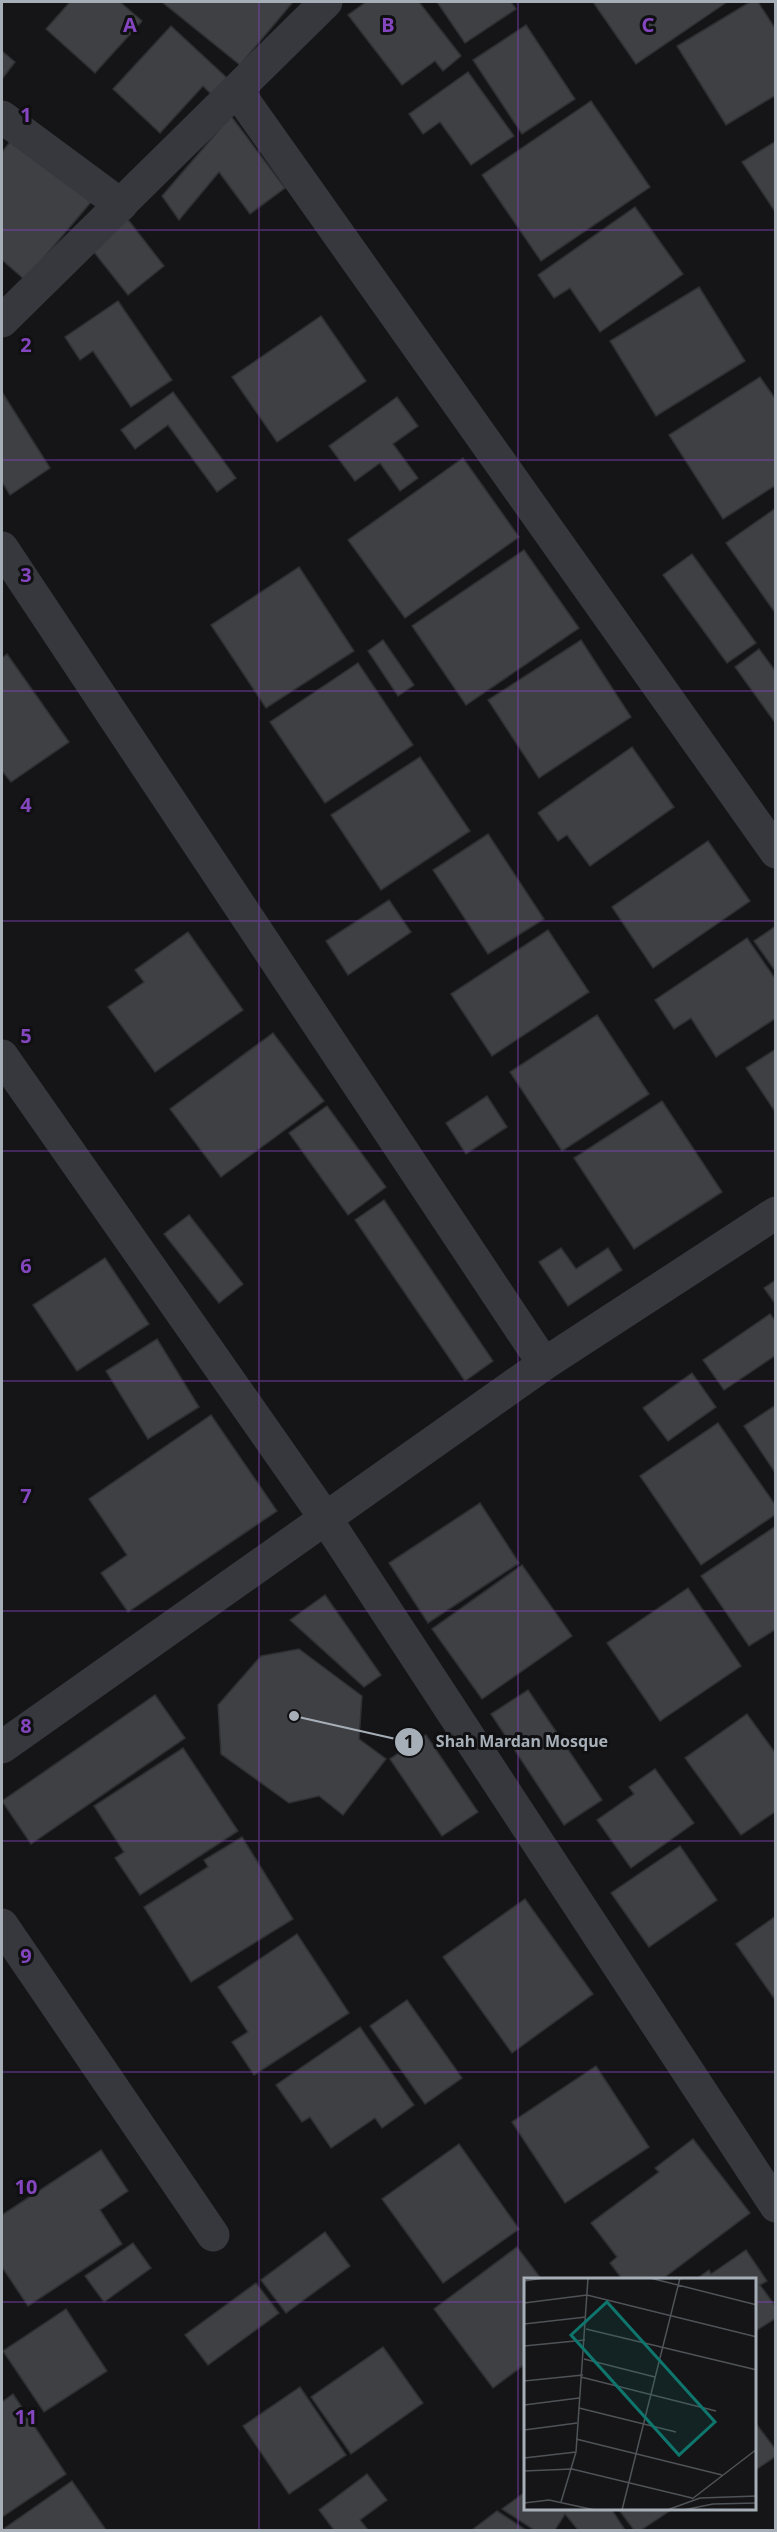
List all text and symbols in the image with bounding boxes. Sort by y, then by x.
text: A [123,11,137,38]
text: B [381,11,395,38]
text: C [642,11,655,38]
text: 1 [20,101,32,128]
text: 2 [20,331,32,358]
text: 3 [20,561,32,588]
text: 4 [20,791,32,818]
text: 5 [20,1022,32,1049]
text: 6 [20,1252,32,1279]
text: 7 [20,1482,32,1509]
text: 8 [20,1712,32,1739]
callout: Shah Mardan Mosque [394,1725,620,1759]
text: 1 [404,1729,414,1753]
text: Shah Mardan Mosque [436,1730,608,1752]
text: 9 [20,1942,32,1969]
text: 10 [15,2173,37,2200]
inset map [524,2278,756,2511]
text: 11 [15,2403,37,2430]

